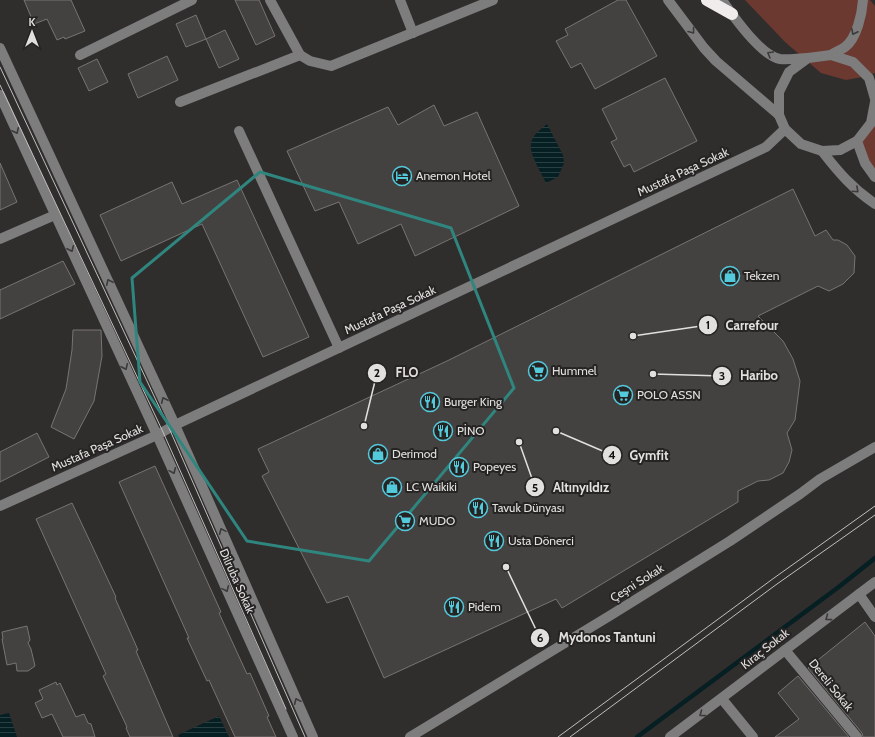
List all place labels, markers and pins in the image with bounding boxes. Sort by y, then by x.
hotel icon: Anemon Hotel [391,165,413,187]
place label: Anemon Hotel [416,168,491,183]
shop icon: Tekzen [719,265,741,287]
place label: Tekzen [744,268,780,283]
callout: Carrefour [698,313,787,338]
callout: FLO [367,360,427,385]
supermarket icon: Hummel [527,360,549,382]
place label: Hummel [552,363,597,378]
callout: Haribo [712,363,786,388]
supermarket icon: POLO ASSN [612,384,634,406]
place label: POLO ASSN [637,387,701,402]
restaurant icon: Burger King [419,391,441,413]
place label: Burger King [444,394,503,409]
restaurant icon: PİNO [432,420,454,442]
place label: PİNO [457,423,485,438]
shop icon: Derimod [367,443,389,465]
callout: Gymfit [602,443,677,468]
place label: Derimod [392,446,437,461]
restaurant icon: Popeyes [448,456,470,478]
place label: Popeyes [473,459,516,474]
callout: Altınyıldız [525,475,617,500]
shop icon: LC Waikiki [381,476,403,498]
place label: LC Waikiki [406,479,457,494]
restaurant icon: Tavuk Dünyası [467,497,489,519]
place label: Tavuk Dünyası [492,500,564,515]
supermarket icon: MUDO [394,510,416,532]
place label: MUDO [419,513,455,528]
restaurant icon: Usta Dönerci [483,530,505,552]
place label: Usta Dönerci [508,533,574,548]
restaurant icon: Pidem [443,596,465,618]
place label: Pidem [468,599,501,614]
callout: Mydonos Tantuni [530,625,664,650]

